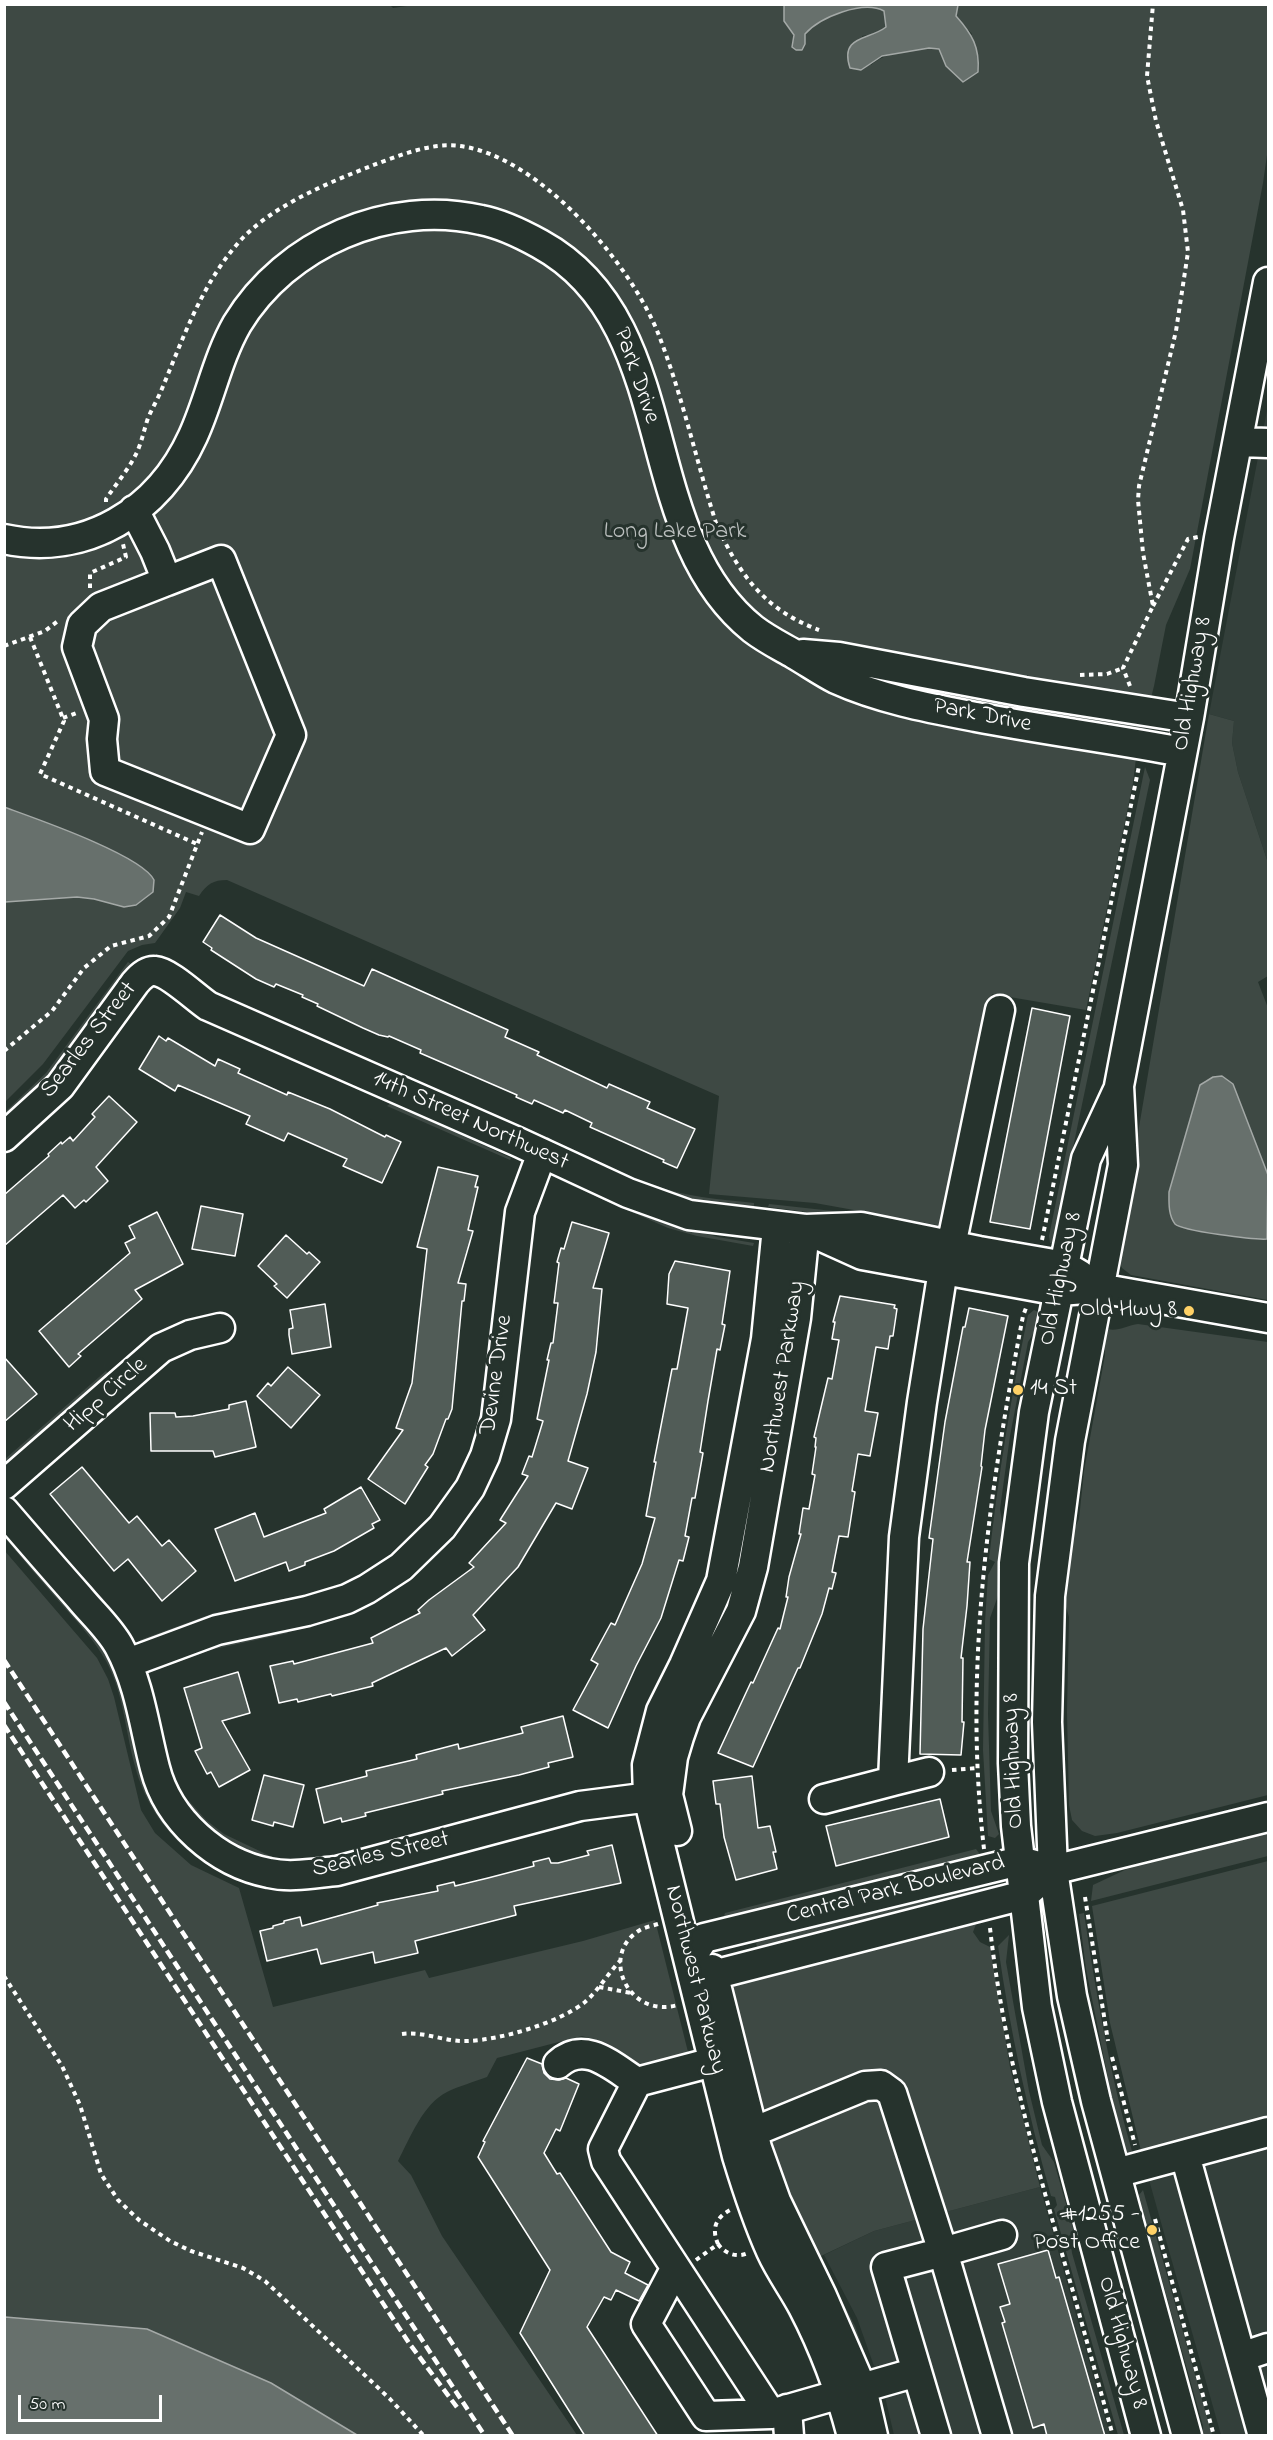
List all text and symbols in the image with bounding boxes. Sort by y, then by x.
street label: Park Drive [605,324,665,428]
park label: Long Lake Park [604,519,746,547]
street label: Old Highway 8 [1168,615,1220,753]
street label: Park Drive [930,693,1034,741]
street label: Searles Street [36,977,144,1105]
street label: 14th Street Northwest [367,1066,573,1178]
street label: Old Highway 8 [1034,1210,1090,1348]
street label: Northwest Parkway [755,1279,813,1475]
place label: Old Hwy 8 [1080,1297,1177,1325]
marker: Old Hwy 8 [1182,1304,1196,1318]
street label: Devine Drive [475,1313,521,1437]
street label: Hipp Circle [60,1352,154,1440]
place label: 14 St [1030,1376,1077,1404]
marker: 14 St [1011,1383,1025,1397]
street label: Old Highway 8 [998,1693,1032,1829]
street label: Searles Street [310,1826,452,1886]
street label: Central Park Boulevard [784,1850,1008,1932]
street label: Northwest Parkway [657,1883,731,2077]
place label: #1255 - Post Office [1033,2202,1140,2258]
marker: #1255 - Post Office [1145,2223,1159,2237]
street label: Old Highway 8 [1090,2274,1152,2412]
scale bar [21,2383,165,2421]
text: 50 m [29,2392,66,2418]

